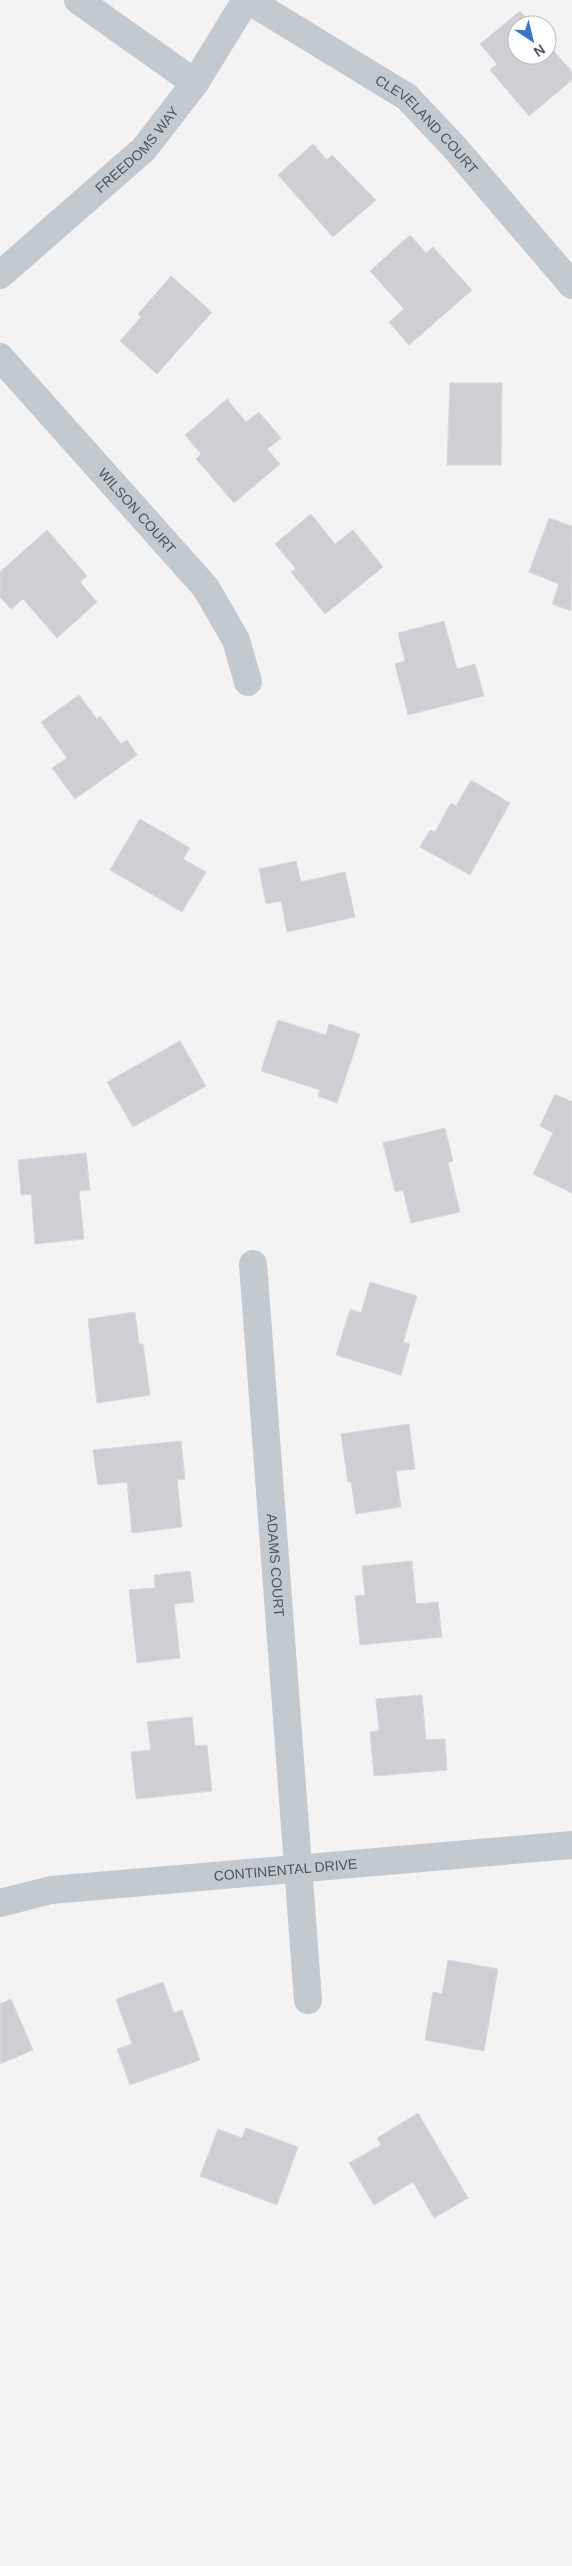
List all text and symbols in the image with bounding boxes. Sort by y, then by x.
north arrow [507,15,557,65]
text: N [531,41,548,60]
street label: CLEVELAND COURT [372,72,482,177]
street label: FREEDOMS WAY [92,103,182,196]
street label: WILSON COURT [95,465,180,557]
street label: ADAMS COURT [264,1513,287,1618]
street label: CONTINENTAL DRIVE [213,1856,358,1884]

